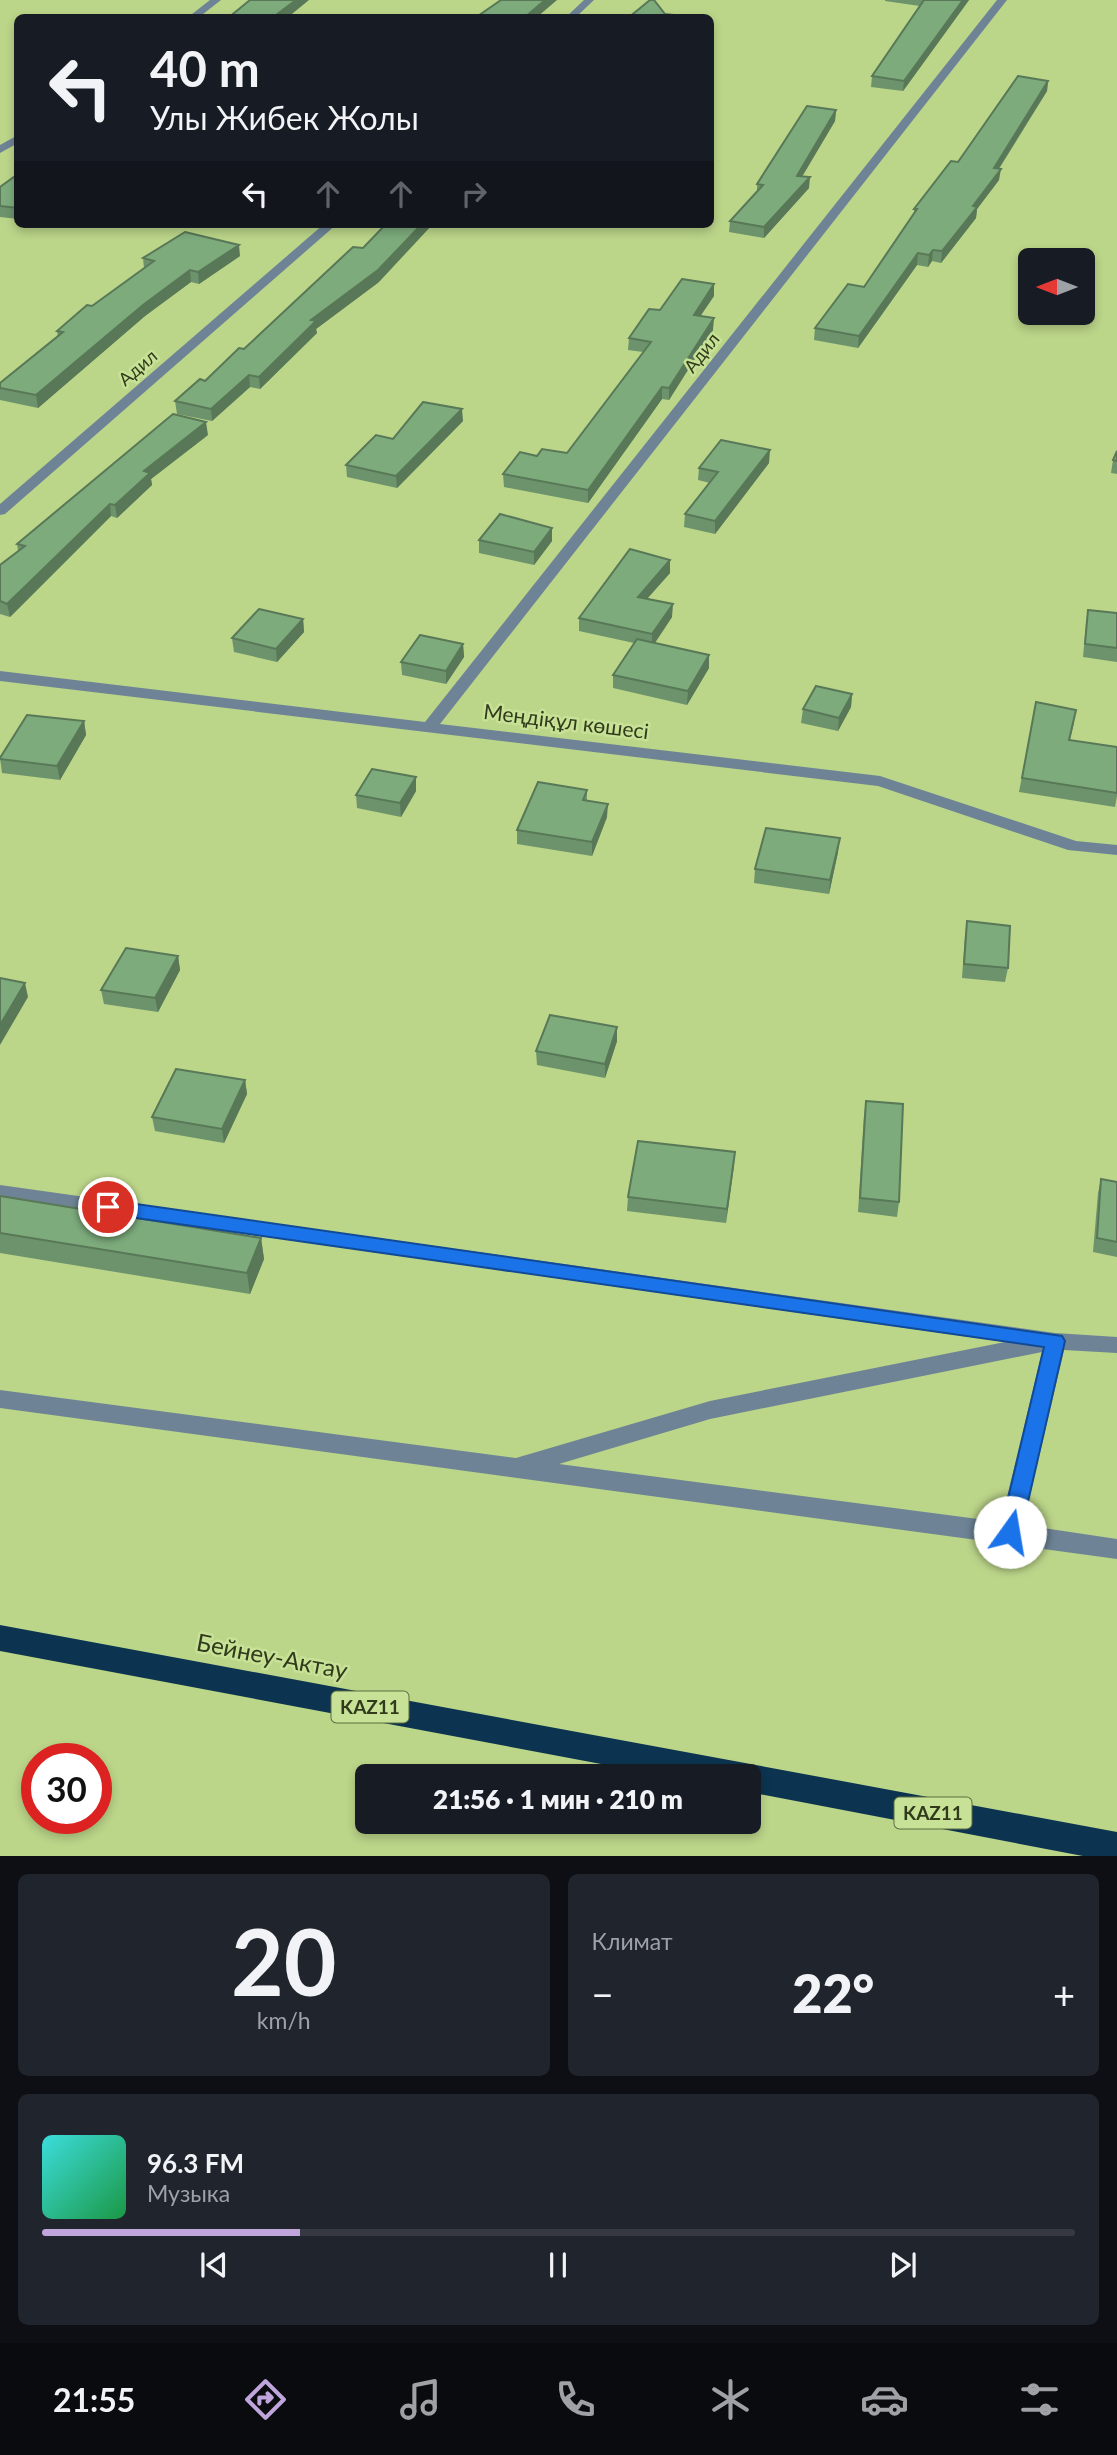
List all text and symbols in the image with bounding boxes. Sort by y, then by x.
text: 40 m [150,39,260,97]
icon: left [35,42,126,133]
text: Улы Жибек Жолы [150,98,419,137]
icon: left [236,175,274,213]
icon: ahead [309,175,347,213]
icon: ahead [382,175,420,213]
icon: right [455,175,493,213]
north arrow [1018,248,1096,326]
map controls [1018,248,1095,325]
street label: Адил [679,328,724,377]
street label: Адил [113,344,161,390]
street label: Меңдіқұл көшесі [482,698,650,743]
pin [78,1177,138,1237]
icon: arrive [89,1188,127,1226]
position arrow [973,1495,1047,1569]
street label: Бейнеу-Актау [194,1627,351,1684]
road number: KAZ11 [332,1692,408,1722]
speed limit sign: 30 [21,1743,112,1834]
text: 21:56 · 1 мин · 210 m [433,1783,683,1815]
road number: KAZ11 [894,1798,972,1828]
text: 20 [231,1906,337,2015]
text: Климат [592,1927,673,1955]
text: 22° [792,1962,874,2024]
text: − [592,1971,614,2017]
text: + [1053,1971,1075,2017]
text: km/h [257,2006,311,2034]
text: 96.3 FM [147,2147,244,2179]
text: Музыка [147,2179,230,2207]
icon: previous [195,2246,233,2284]
icon: pause [539,2246,577,2284]
icon: next [884,2246,922,2284]
icon: directions [241,2375,290,2424]
icon: music [396,2375,445,2424]
icon: phone [551,2375,600,2424]
icon: climate [706,2375,755,2424]
icon: car [860,2375,909,2424]
icon: filters [1015,2375,1064,2424]
text: 21:55 [53,2380,135,2419]

